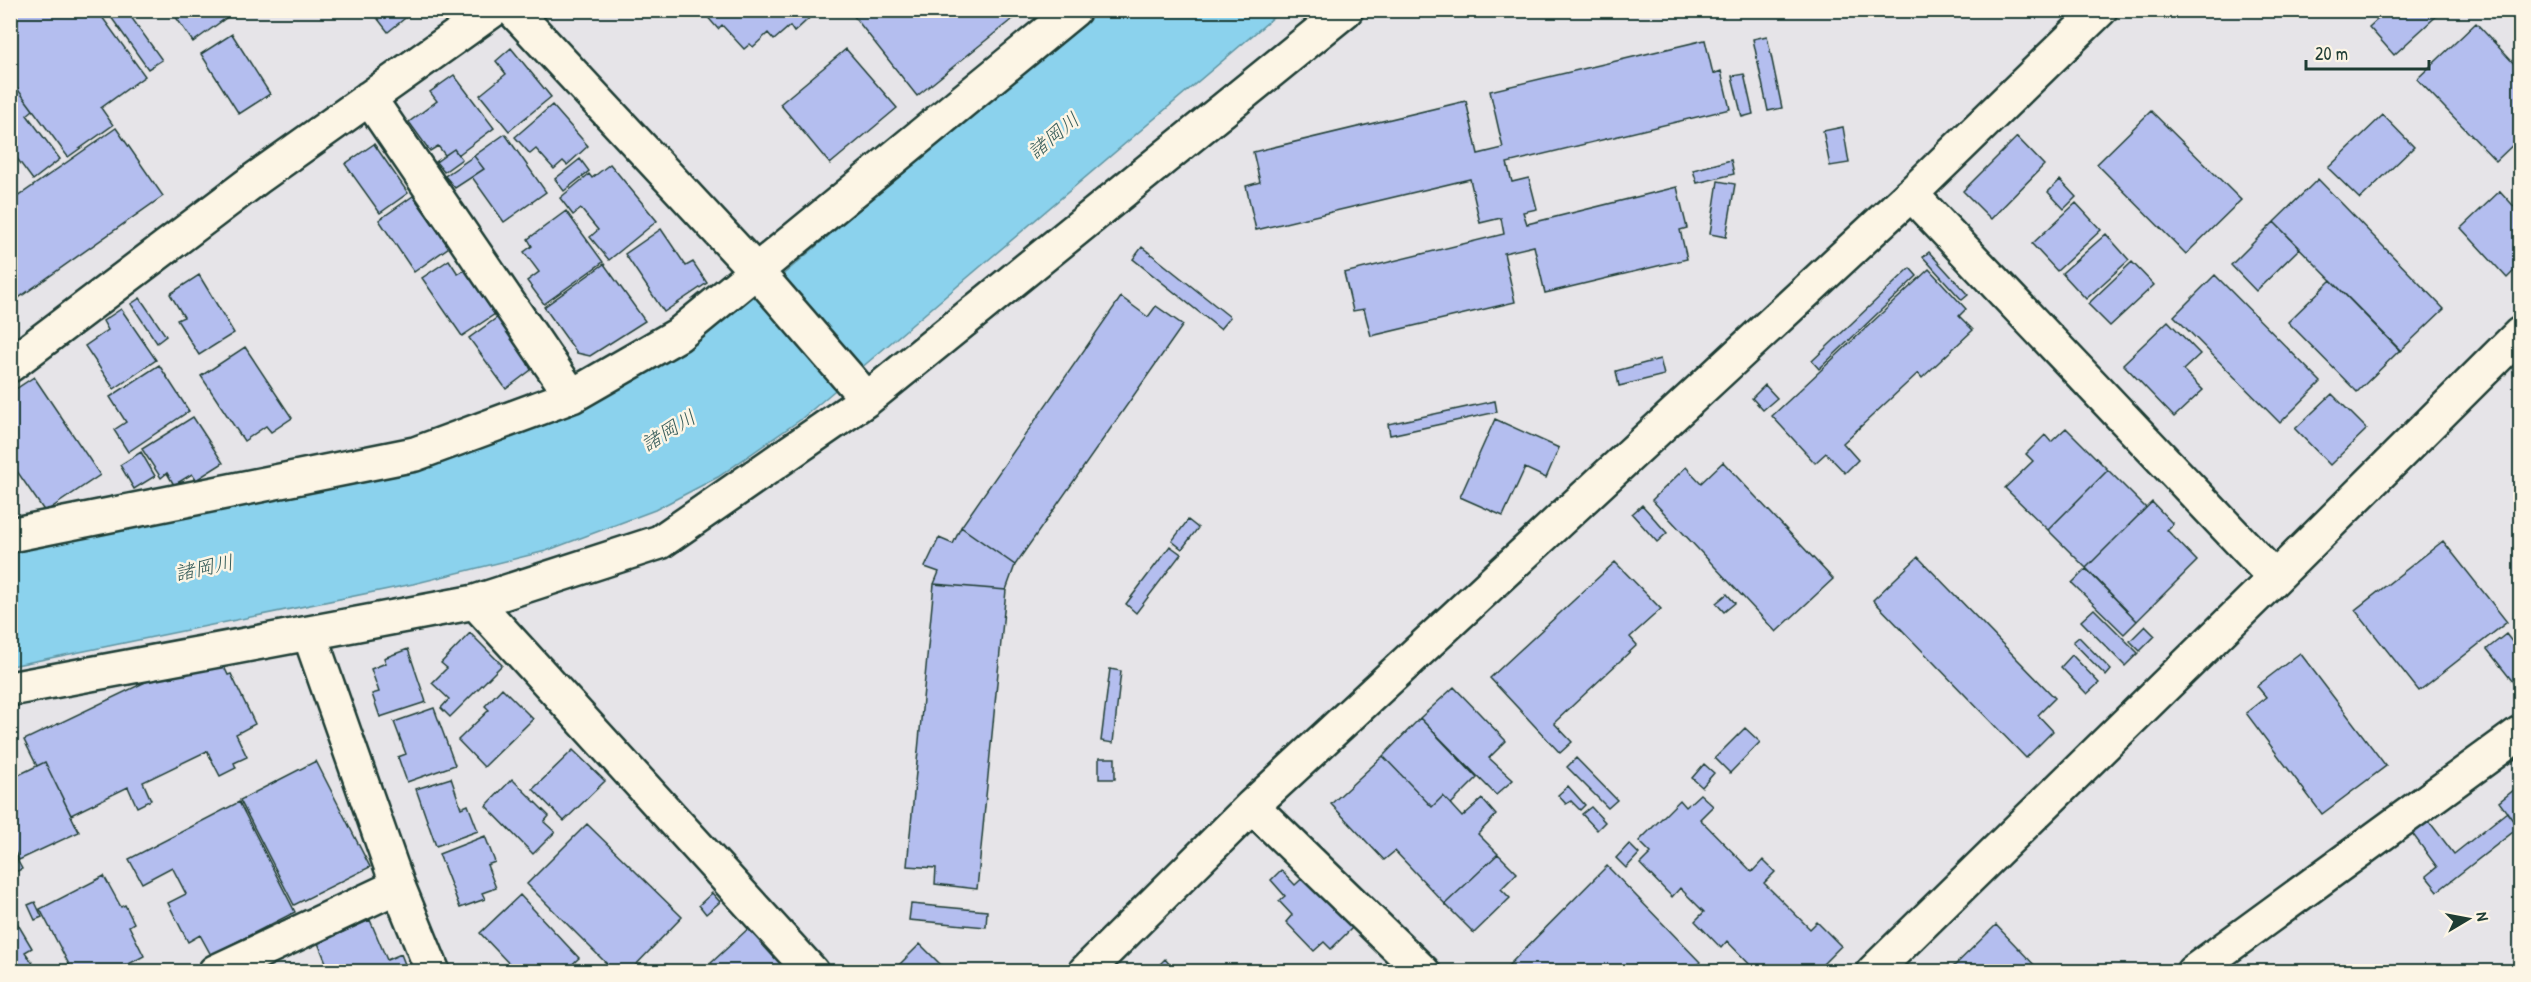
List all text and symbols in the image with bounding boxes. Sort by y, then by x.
scale bar [2306,33,2429,71]
text: 20 m [2315,41,2348,66]
water label: 諸岡川 [1021,106,1085,164]
water label: 諸岡川 [635,403,701,457]
water label: 諸岡川 [172,548,236,586]
north arrow [2438,889,2498,949]
text: N [2471,910,2494,923]

